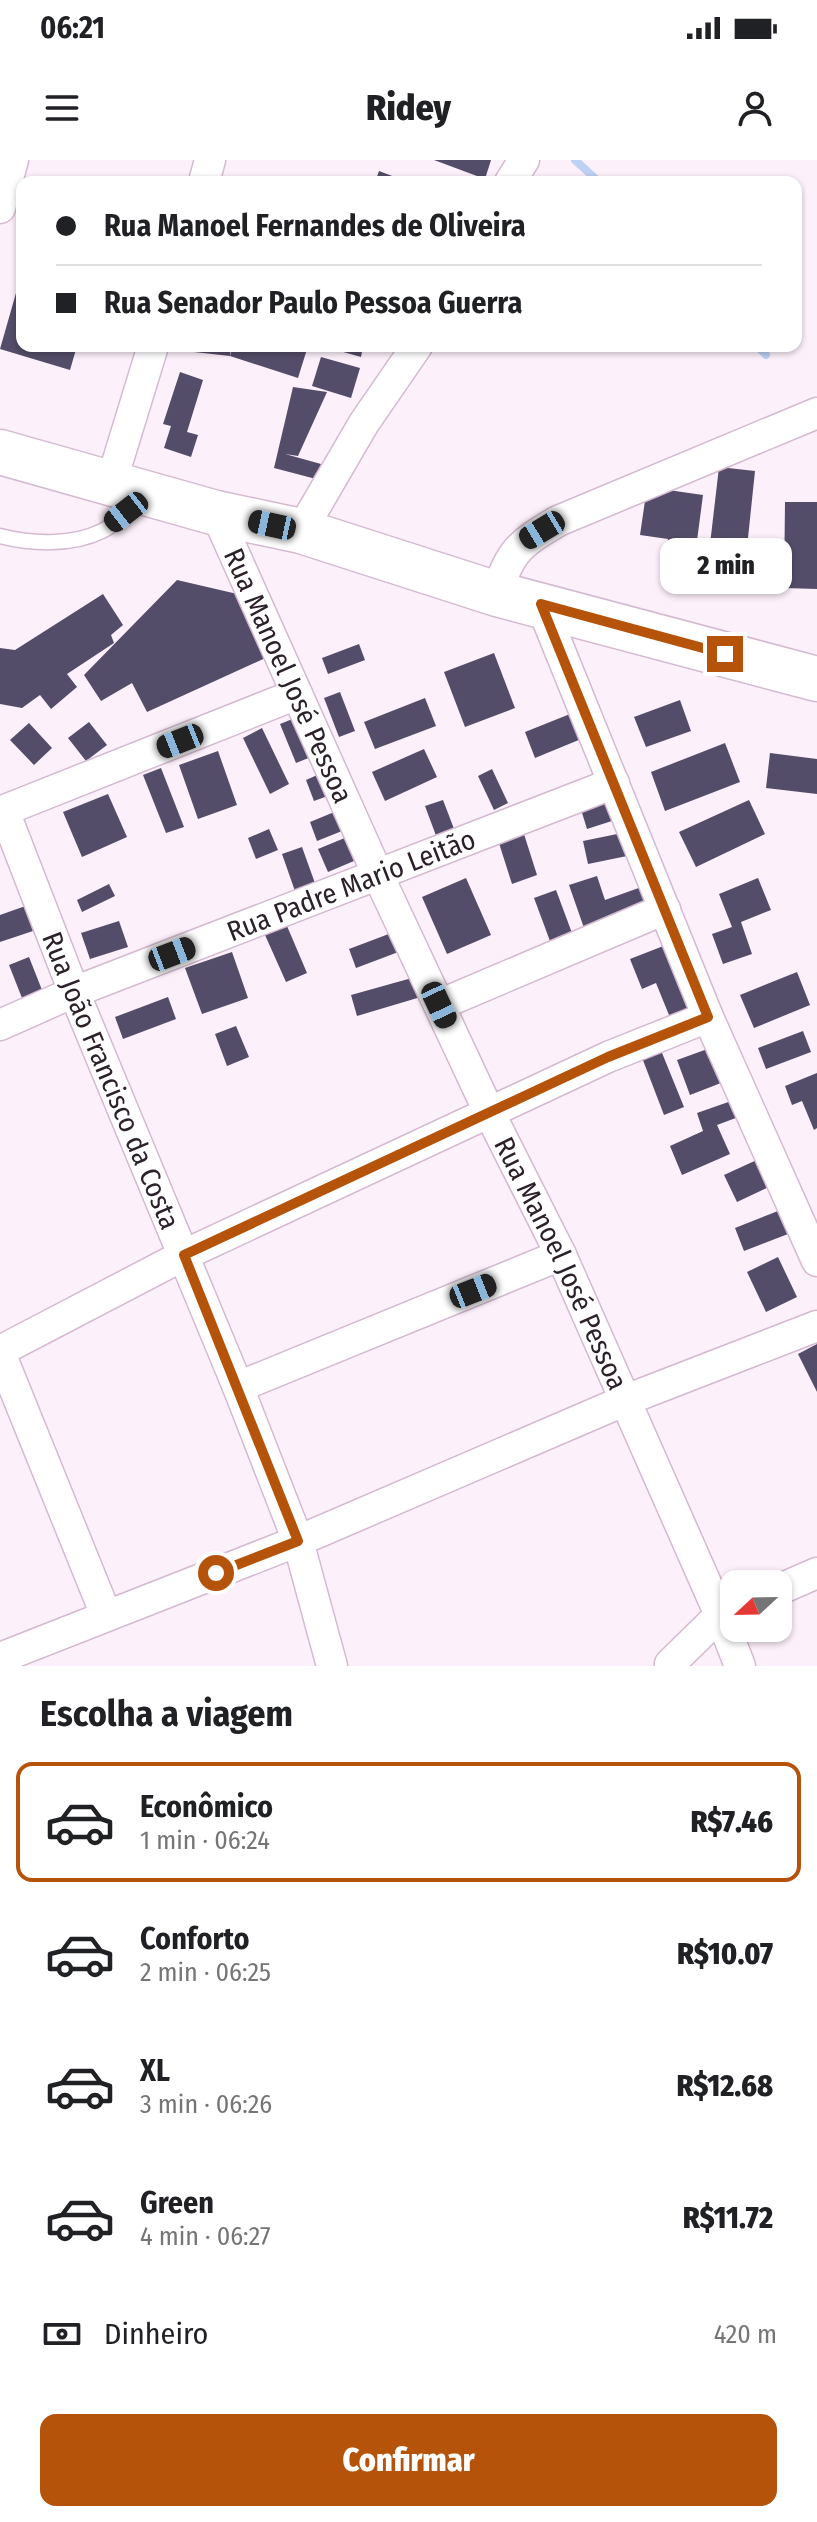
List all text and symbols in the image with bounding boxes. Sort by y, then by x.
text: 06:21 [40,10,105,46]
icon: menu [40,86,84,130]
text: Ridey [366,86,451,130]
icon: person [733,86,777,130]
text: Rua Manoel Fernandes de Oliveira [104,208,526,244]
text: Rua Senador Paulo Pessoa Guerra [104,285,522,321]
car [100,488,152,536]
car [515,507,569,553]
car [246,508,298,542]
callout: 2 min [659,538,791,594]
street label: Rua Manoel José Pessoa [217,543,360,808]
text: 2 min [697,550,755,581]
route end [707,636,743,672]
car [153,721,207,761]
street label: Rua Padre Mario Leitão [222,822,480,948]
street label: Rua João Francisco da Costa [36,927,187,1234]
car [145,934,199,974]
car [418,978,460,1032]
street label: Rua Manoel José Pessoa [488,1131,635,1395]
car [446,1271,500,1311]
route start [198,1555,234,1591]
north arrow [720,1570,792,1642]
map controls [720,1570,792,1642]
text: Escolha a viagem [40,1692,293,1736]
icon: car [44,1786,116,1858]
text: Econômico [140,1789,273,1825]
text: R$7.46 [691,1804,773,1840]
text: 1 min · 06:24 [140,1825,270,1856]
icon: car [44,1918,116,1990]
text: Conforto [140,1921,249,1957]
text: R$10.07 [677,1936,773,1972]
text: 2 min · 06:25 [140,1957,271,1988]
icon: car [44,2050,116,2122]
text: XL [140,2053,170,2089]
text: R$12.68 [677,2068,773,2104]
text: 3 min · 06:26 [140,2089,272,2120]
icon: car [44,2182,116,2254]
text: Green [140,2185,214,2221]
text: R$11.72 [683,2200,773,2236]
text: 4 min · 06:27 [140,2221,270,2252]
icon: cash [40,2312,84,2356]
text: Dinheiro [104,2316,208,2352]
text: 420 m [714,2319,777,2350]
button: Confirmar [40,2414,777,2506]

